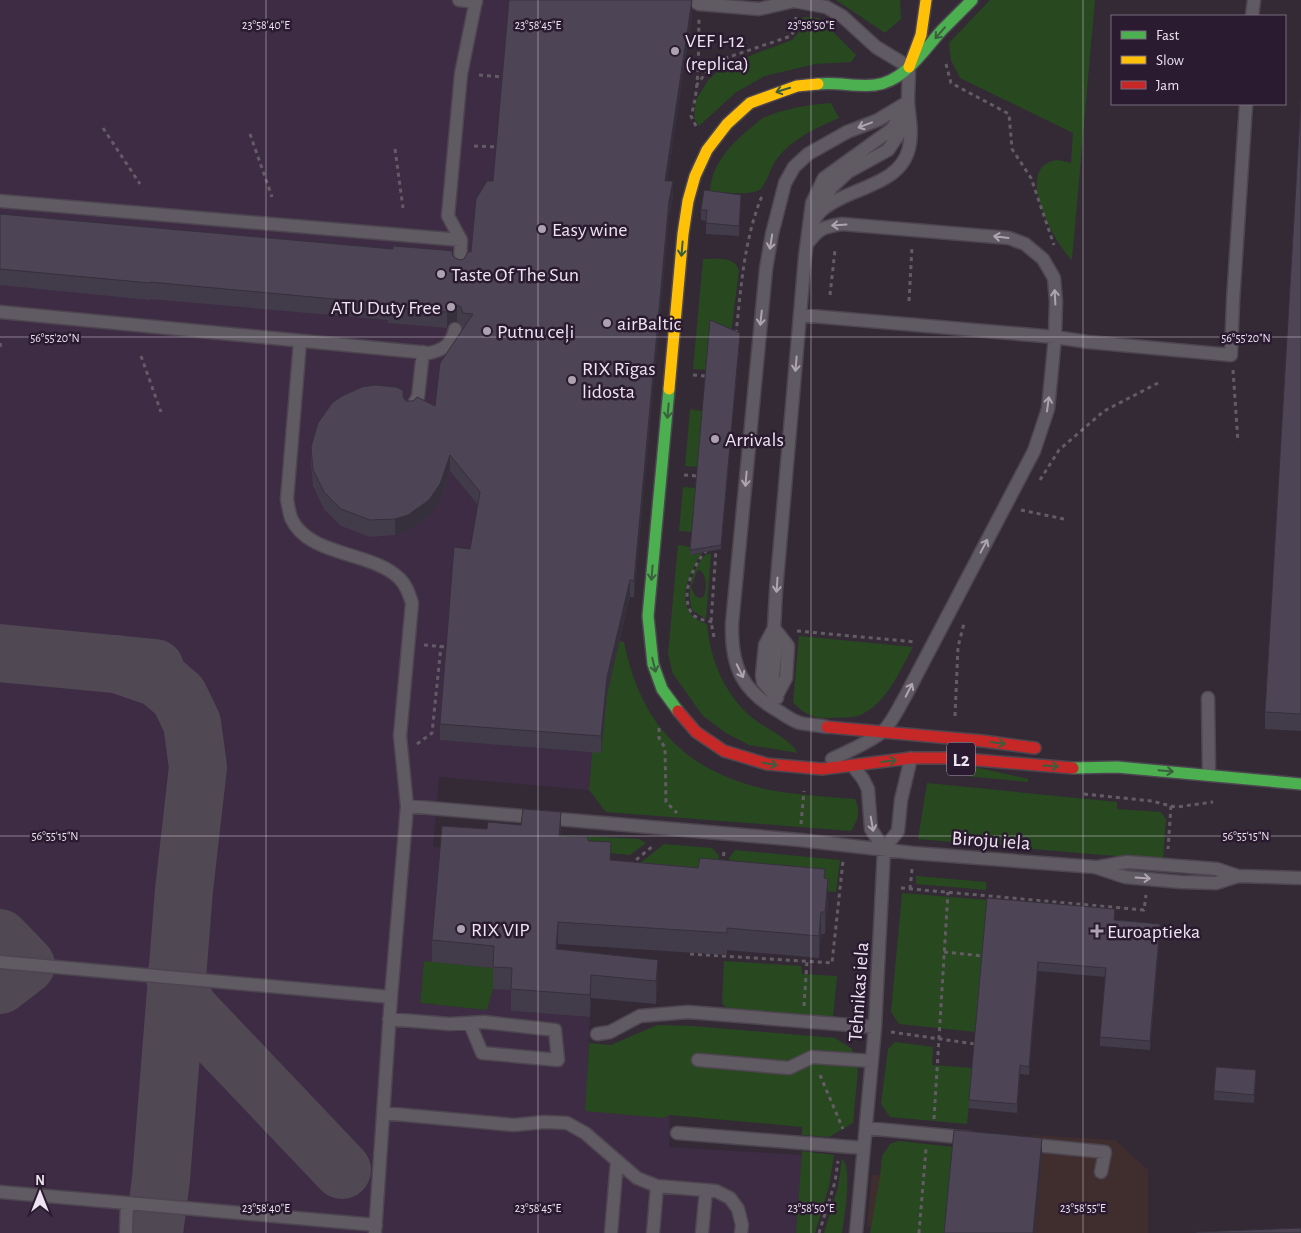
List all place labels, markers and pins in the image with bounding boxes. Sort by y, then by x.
place label: VEF I-12 (replica) [685,31,749,74]
marker: VEF I-12 (replica) [669,45,681,57]
place label: Easy wine [552,220,628,240]
marker: Easy wine [536,223,548,235]
place label: Taste Of The Sun [451,265,579,285]
marker: Taste Of The Sun [435,268,447,280]
place label: ATU Duty Free [331,298,441,318]
marker: ATU Duty Free [445,301,457,313]
place label: airBaltic [617,314,681,334]
marker: airBaltic [601,317,613,329]
place label: Putnu ceļi [497,322,574,343]
marker: Putnu ceļi [481,325,493,337]
place label: RIX Rīgas lidosta [582,359,656,402]
marker: RIX Rīgas lidosta [566,374,578,386]
place label: Arrivals [725,430,784,450]
marker: Arrivals [709,433,721,445]
place label: RIX VIP [471,920,530,940]
place label: Euroaptieka [1107,922,1200,942]
marker: RIX VIP [455,923,467,935]
marker: Euroaptieka [1091,925,1103,937]

